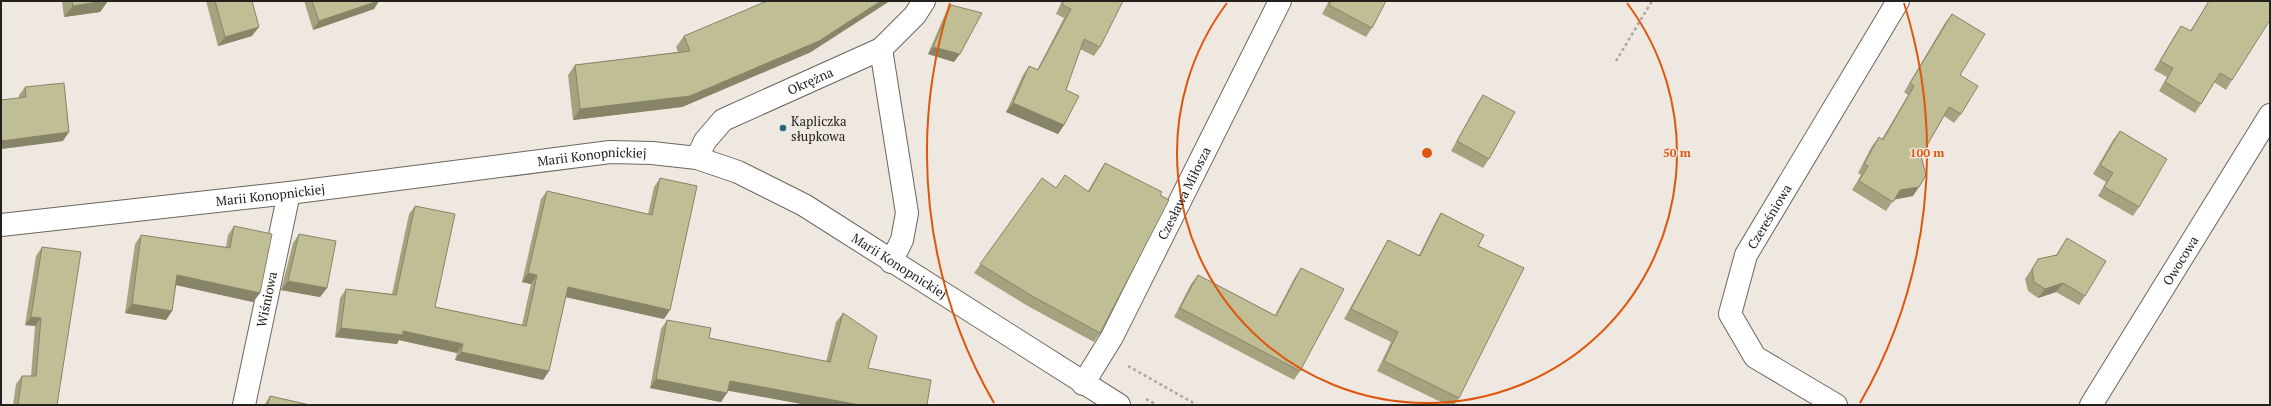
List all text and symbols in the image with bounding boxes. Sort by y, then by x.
street label: Okrężna [784,63,836,99]
place label: Kapliczka słupkowa [791,112,847,145]
marker: Kapliczka słupkowa [778,123,788,133]
street label: Marii Konopnickiej [536,143,647,170]
street label: Czesława Miłosza [1153,143,1215,243]
text: 50 m [1663,145,1691,160]
text: 100 m [1910,145,1944,160]
centre of rings [1420,146,1434,160]
street label: Marii Konopnickiej [215,179,326,210]
street label: Czereśniowa [1743,180,1796,252]
street label: Marii Konopnickiej [848,229,951,303]
street label: Owocowa [2158,232,2203,288]
street label: Wiśniowa [252,269,281,329]

